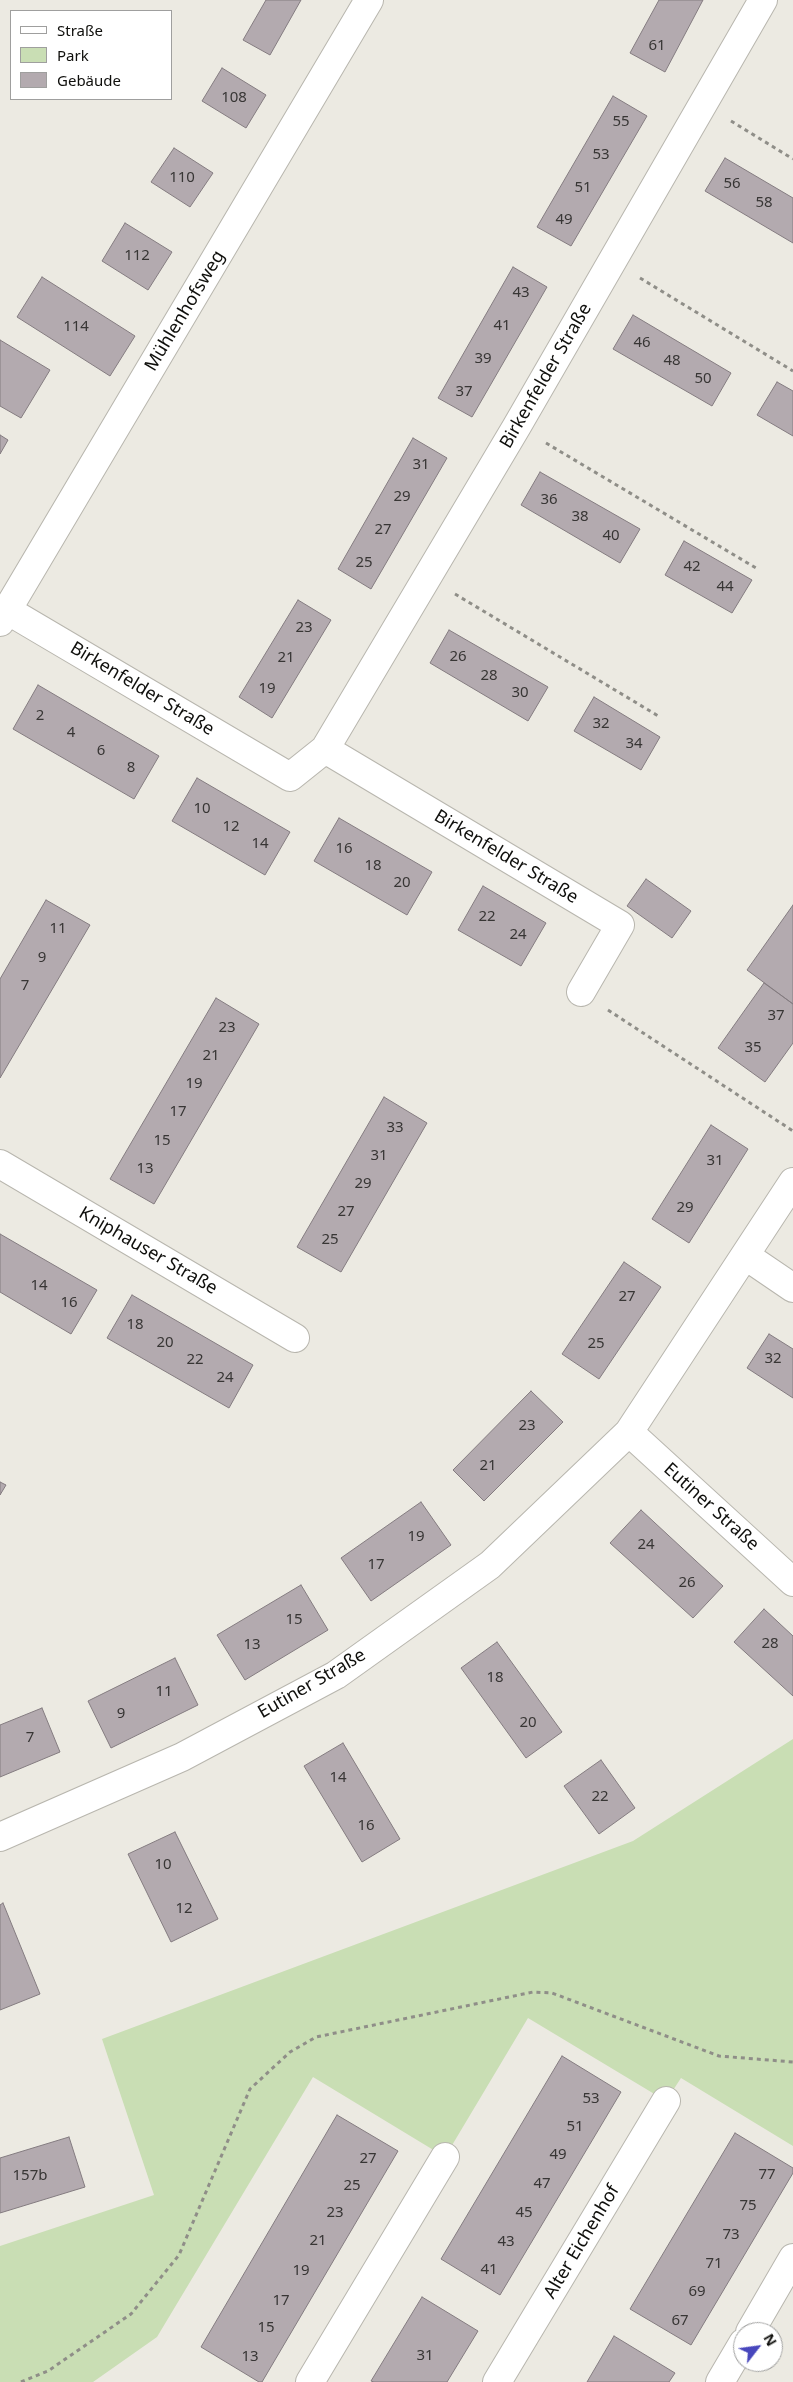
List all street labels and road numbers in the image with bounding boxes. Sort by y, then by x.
street label: Mühlenhofsweg [141,247,229,375]
street label: Birkenfelder Straße [496,300,596,452]
street label: Birkenfelder Straße [66,637,218,741]
street label: Birkenfelder Straße [430,805,582,909]
street label: Kniphauser Straße [75,1203,221,1299]
street label: Eutiner Straße [659,1459,763,1555]
street label: Eutiner Straße [254,1644,370,1724]
street label: Alter Eichenhof [540,2181,624,2303]

